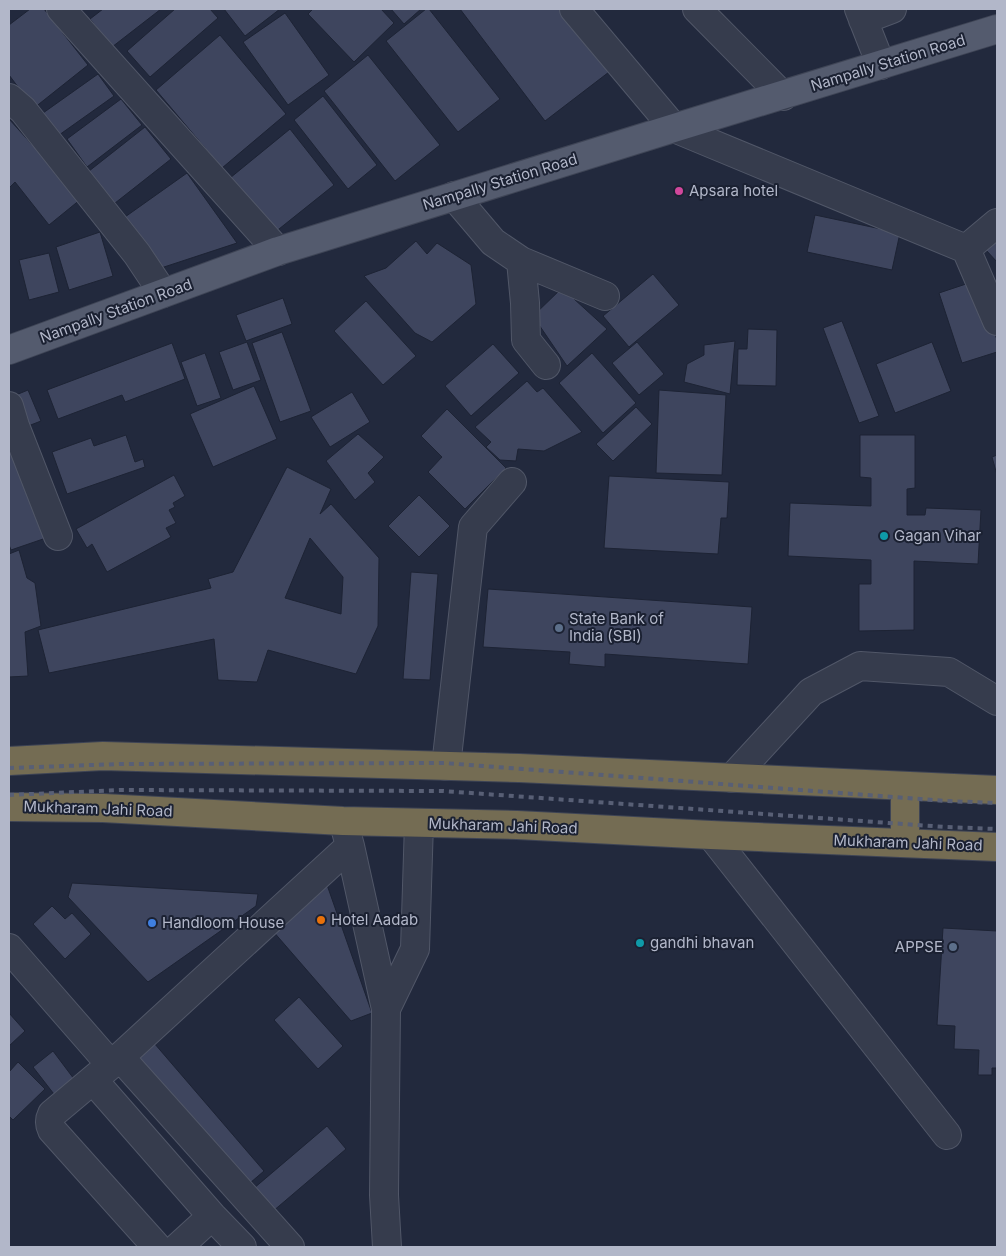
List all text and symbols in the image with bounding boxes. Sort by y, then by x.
street label: Nampally Station Road [808,30,967,95]
street label: Nampally Station Road [420,149,579,214]
place label: Apsara hotel [689,181,778,200]
marker: Apsara hotel [673,185,685,197]
street label: Nampally Station Road [37,274,194,347]
place label: Gagan Vihar [894,526,982,545]
marker: Gagan Vihar [878,530,890,542]
place label: State Bank of India (SBI) [569,609,664,645]
marker: State Bank of India (SBI) [553,622,565,634]
street label: Mukharam Jahi Road [23,796,173,821]
street label: Mukharam Jahi Road [428,813,578,838]
street label: Mukharam Jahi Road [833,830,983,855]
place label: Hotel Aadab [331,910,418,929]
place label: Handloom House [162,913,284,932]
marker: Hotel Aadab [315,914,327,926]
marker: Handloom House [146,917,158,929]
place label: gandhi bhavan [650,933,754,952]
marker: gandhi bhavan [634,937,646,949]
place label: APPSE [895,937,943,956]
marker: APPSE [947,941,959,953]

